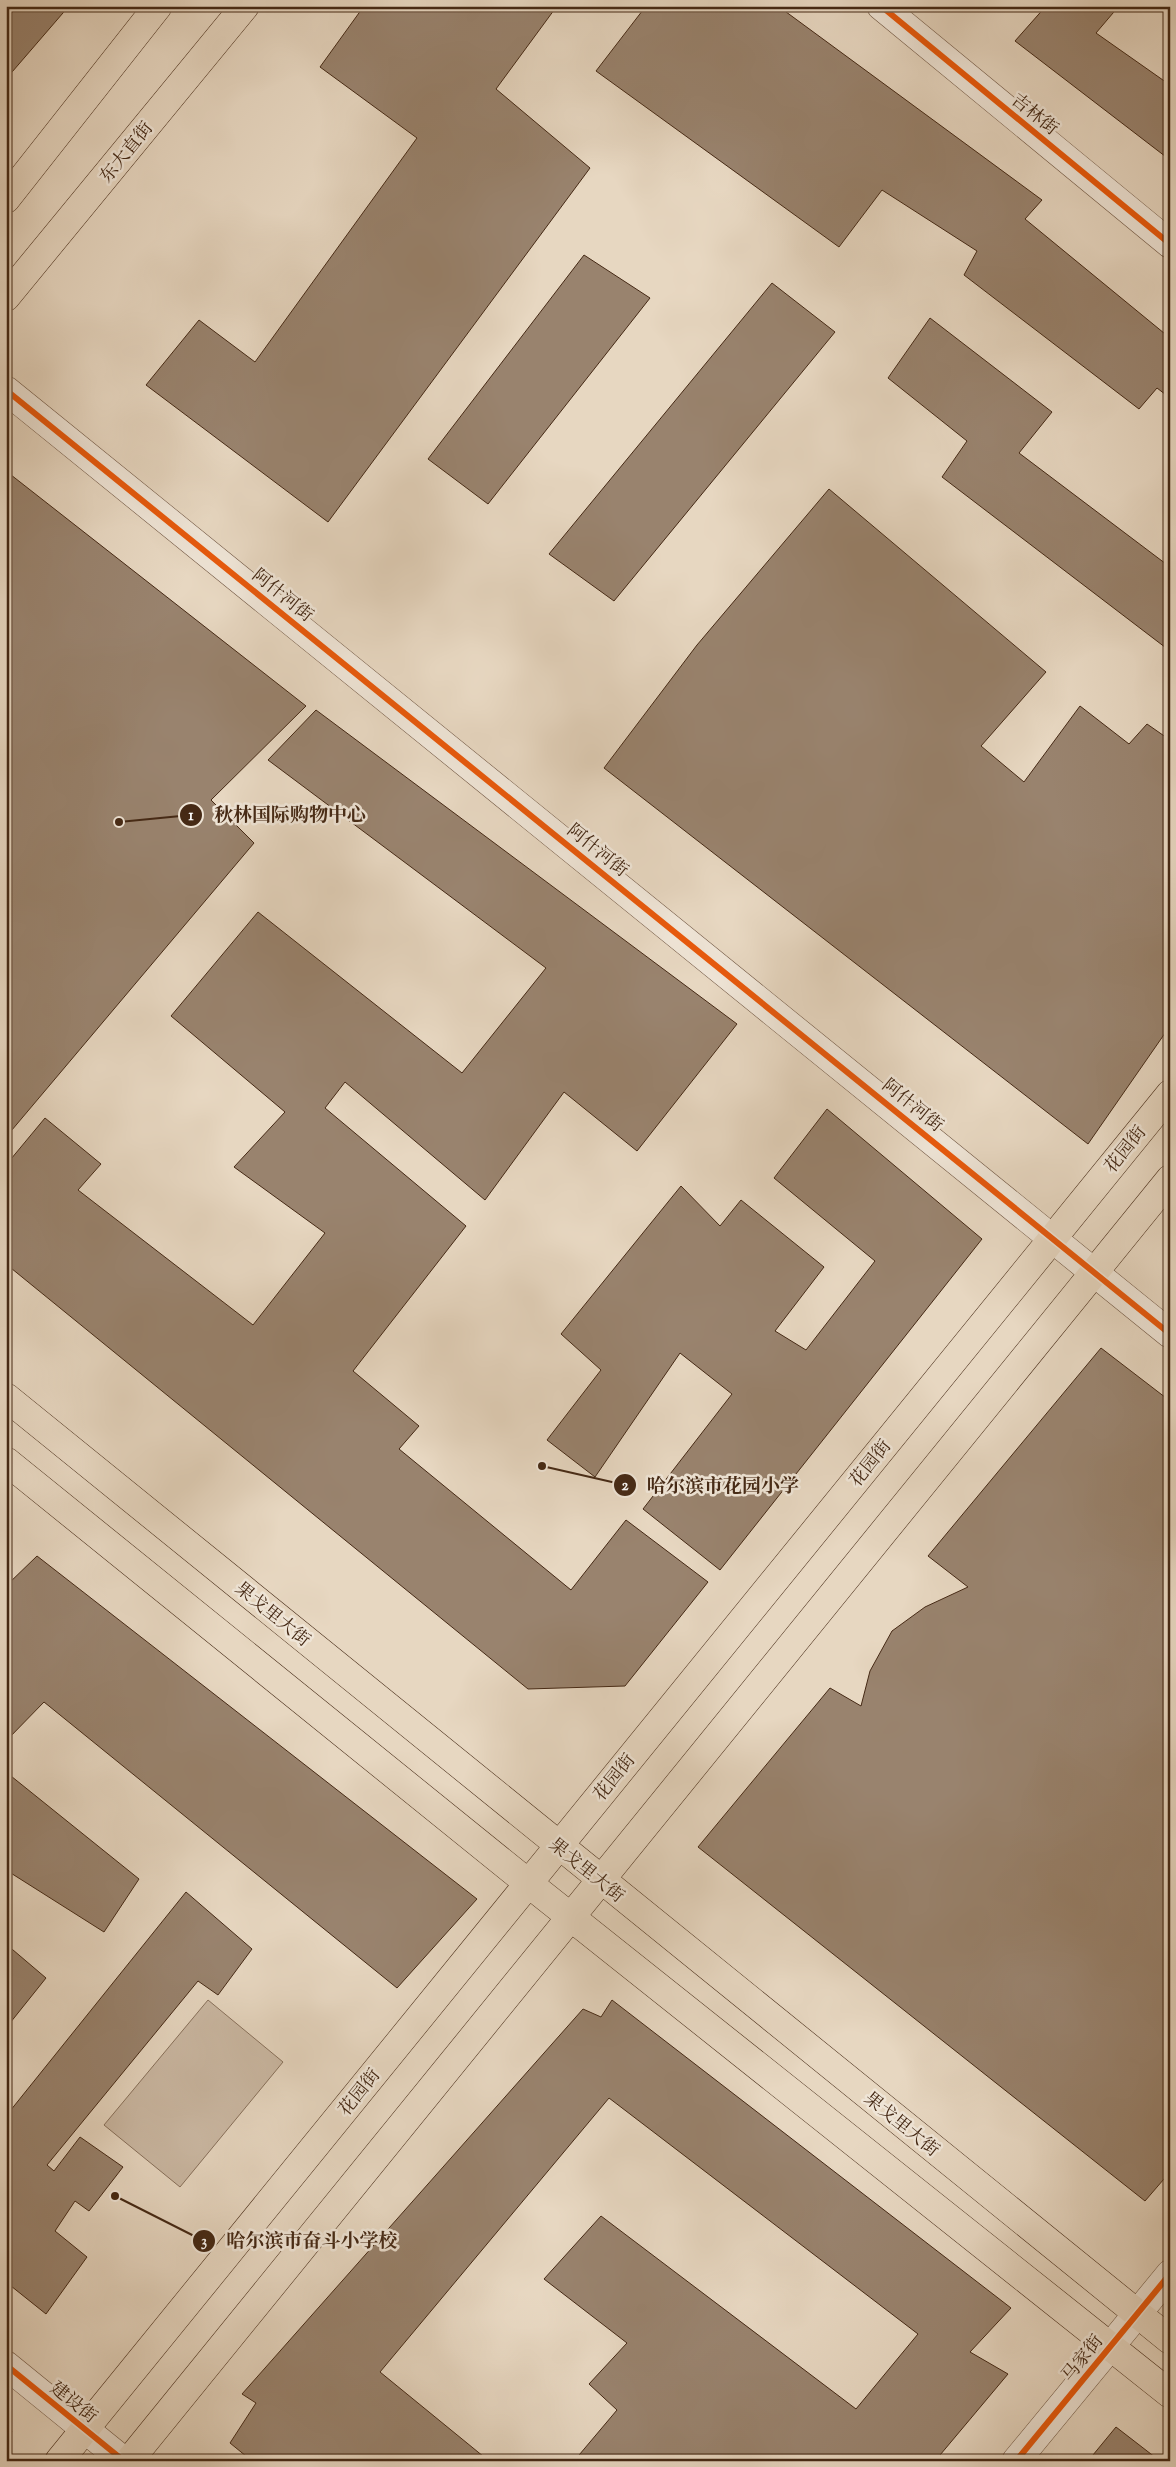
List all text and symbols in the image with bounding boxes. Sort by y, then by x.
street label: 吉林街 [1005,88,1063,143]
street label: 东大直街 [95,117,160,189]
street label: 阿什河街 [246,564,318,629]
callout: 秋林国际购物中心 [179,798,376,832]
text: 秋林国际购物中心 [214,803,366,830]
text: 1 [188,806,194,827]
street label: 阿什河街 [561,819,633,884]
street label: 阿什河街 [876,1074,948,1139]
street label: 花园街 [1099,1121,1154,1179]
street label: 花园街 [844,1435,899,1493]
callout: 哈尔滨市花园小学 [612,1468,809,1502]
text: 哈尔滨市花园小学 [647,1474,799,1501]
text: 2 [621,1476,629,1497]
street label: 果戈里大街 [229,1577,315,1654]
street label: 花园街 [588,1749,643,1807]
street label: 果戈里大街 [543,1833,629,1910]
street label: 花园街 [333,2064,388,2122]
street label: 果戈里大街 [858,2087,944,2164]
callout: 哈尔滨市奋斗小学校 [192,2224,408,2258]
text: 哈尔滨市奋斗小学校 [226,2229,398,2256]
text: 3 [201,2232,207,2253]
street label: 马家街 [1056,2330,1111,2388]
street label: 建设街 [44,2376,102,2431]

